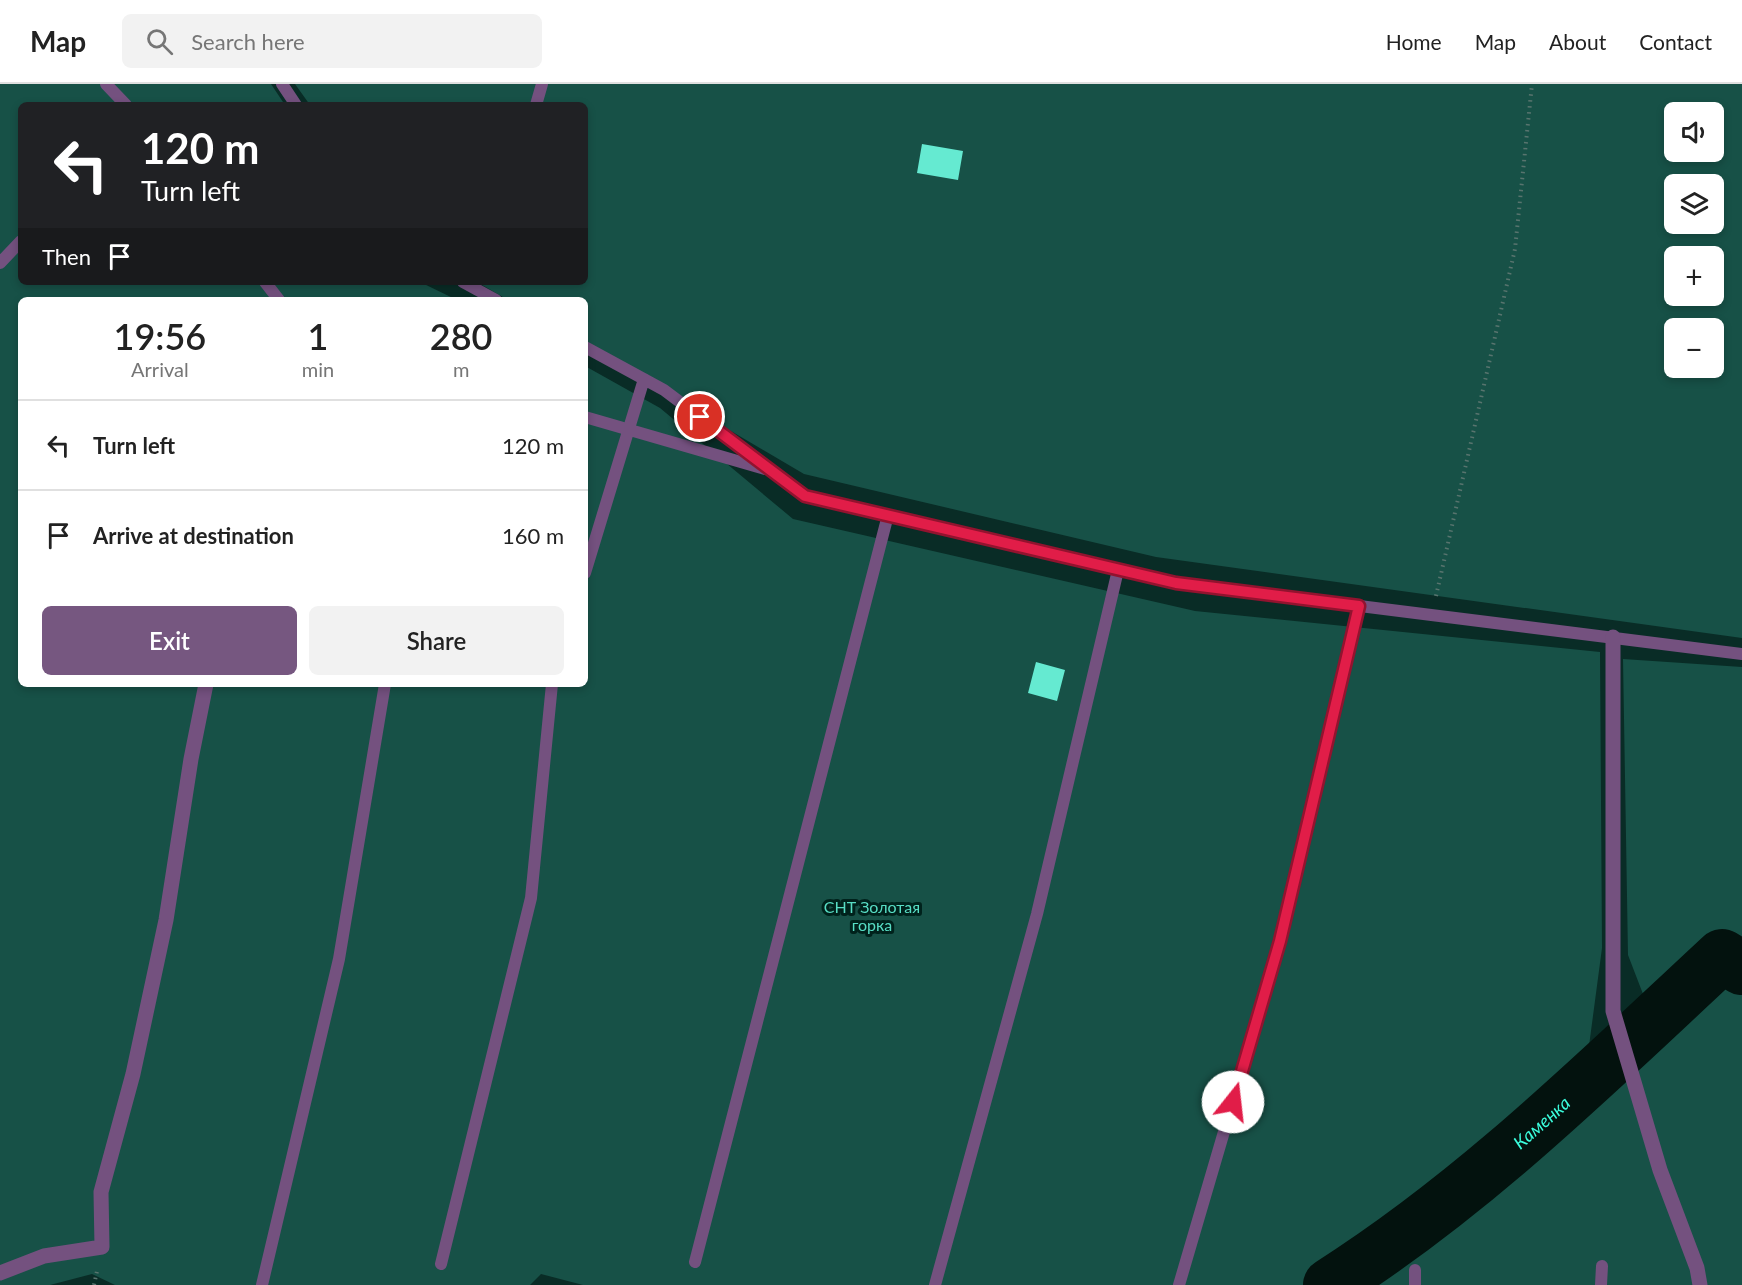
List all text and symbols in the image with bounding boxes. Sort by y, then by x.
search box [122,14,542,68]
text: Map [30,24,86,58]
icon: search [143,25,176,58]
text: Search here [191,28,305,55]
text: Home [1386,29,1442,54]
text: Map [1475,29,1516,54]
text: About [1549,29,1606,54]
text: Contact [1639,29,1712,54]
map controls [1664,102,1724,378]
button: sound [1664,102,1724,162]
text: 120 m [141,123,259,173]
icon: left [42,126,120,204]
text: Turn left [141,174,240,207]
button: layers [1664,174,1724,234]
icon: arrive [103,240,136,273]
text: Then [42,243,91,270]
button: + [1664,246,1724,306]
text: 19:56 [114,314,206,358]
text: 1 [308,314,328,358]
text: 280 [430,314,492,358]
button: − [1664,318,1724,378]
text: Arrival [131,357,189,381]
text: min [302,357,334,381]
text: m [453,357,469,381]
pin [674,391,725,442]
icon: arrive [683,400,716,433]
icon: left [42,429,75,462]
text: Turn left [93,432,175,459]
text: 120 m [502,432,564,459]
icon: arrive [42,519,75,552]
text: Arrive at destination [93,522,294,549]
text: 160 m [502,522,564,549]
button: Exit [42,606,297,675]
button: Share [309,606,564,675]
park label: СНТ Золотая горка [824,897,920,934]
position arrow [1201,1070,1265,1134]
water label: Каменка [1509,1092,1574,1153]

